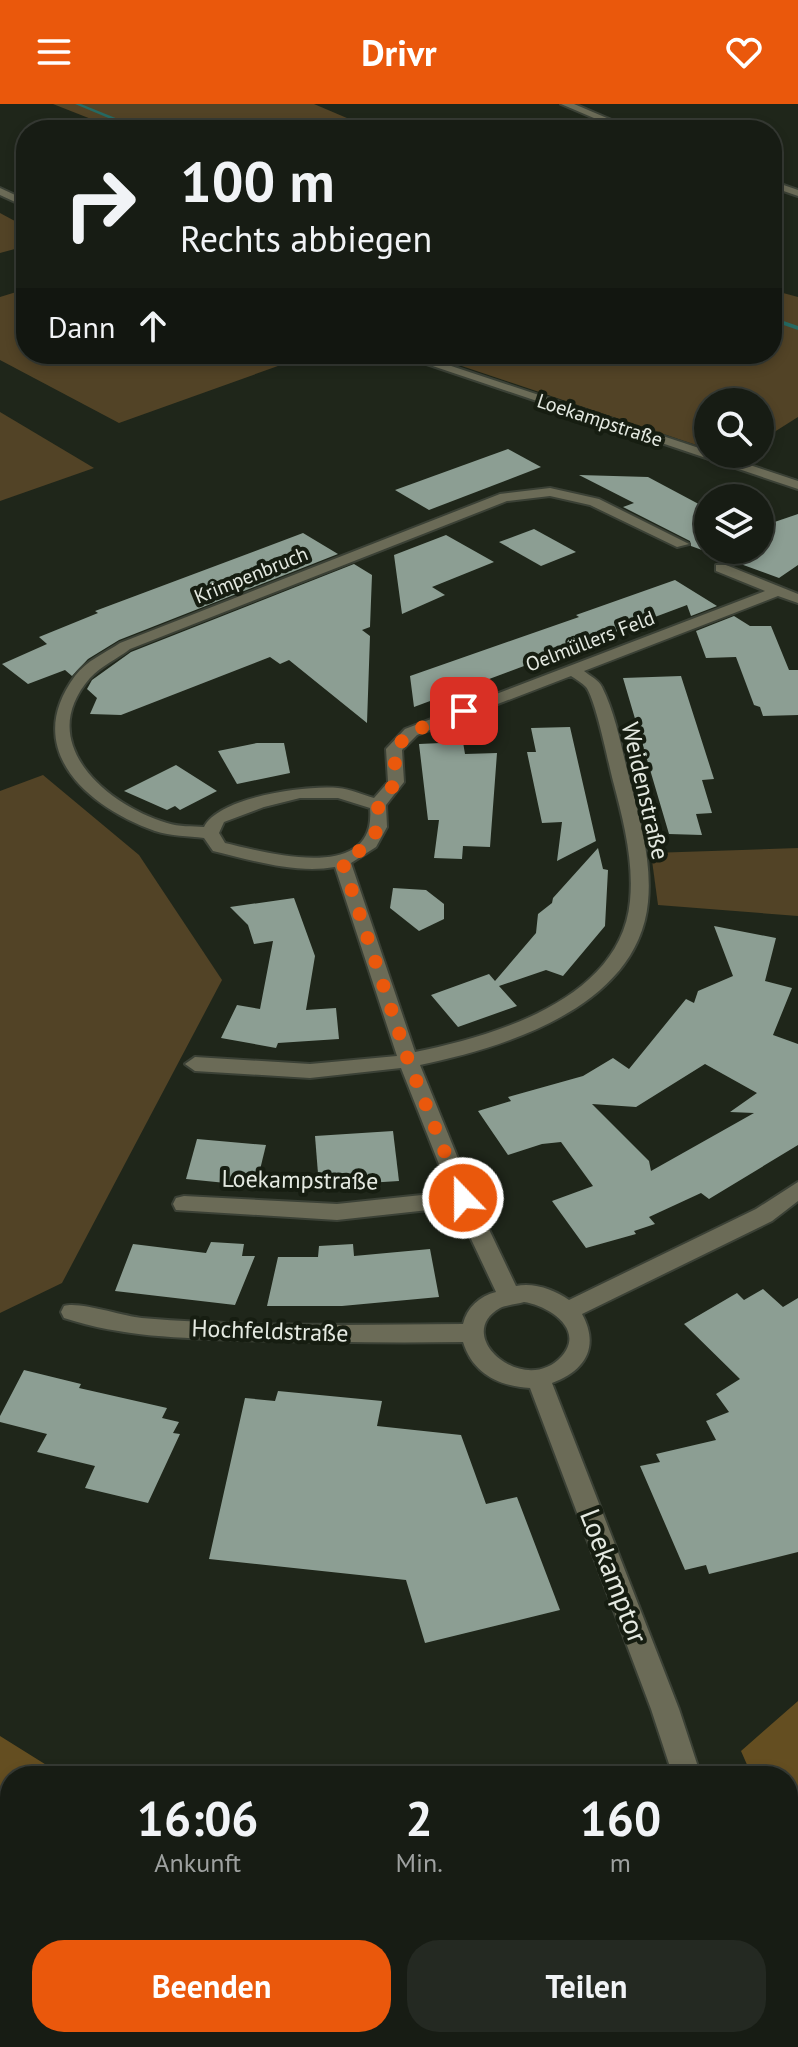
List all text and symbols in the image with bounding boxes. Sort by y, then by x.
text: Drivr [361,29,437,76]
icon: menu [32,30,76,74]
icon: heart [722,30,766,74]
text: 100 m [180,145,335,217]
icon: right [48,152,152,256]
text: Rechts abbiegen [180,215,432,262]
icon: ahead [131,304,175,348]
text: Dann [48,307,115,346]
street label: Loekampstraße [534,387,666,453]
map controls [694,388,774,564]
button: search [694,388,774,468]
button: layers [694,484,774,564]
street label: Krimpenbruch [190,540,312,610]
street label: Oelmüllers Feld [522,604,658,678]
pin [430,677,498,745]
icon: arrive [442,689,486,733]
street label: Weidenstraße [615,719,676,863]
position arrow [421,1156,505,1240]
street label: Loekampstraße [221,1163,379,1196]
street label: Hochfeldstraße [191,1312,349,1349]
street label: Loekamptor [572,1503,657,1649]
text: 16:06 [137,1787,259,1849]
text: 2 [405,1787,433,1849]
text: 160 [580,1787,661,1849]
text: Ankunft [154,1846,241,1879]
text: Min. [395,1846,443,1879]
text: m [610,1846,631,1879]
button: Beenden [32,1940,391,2032]
button: Teilen [407,1940,766,2032]

